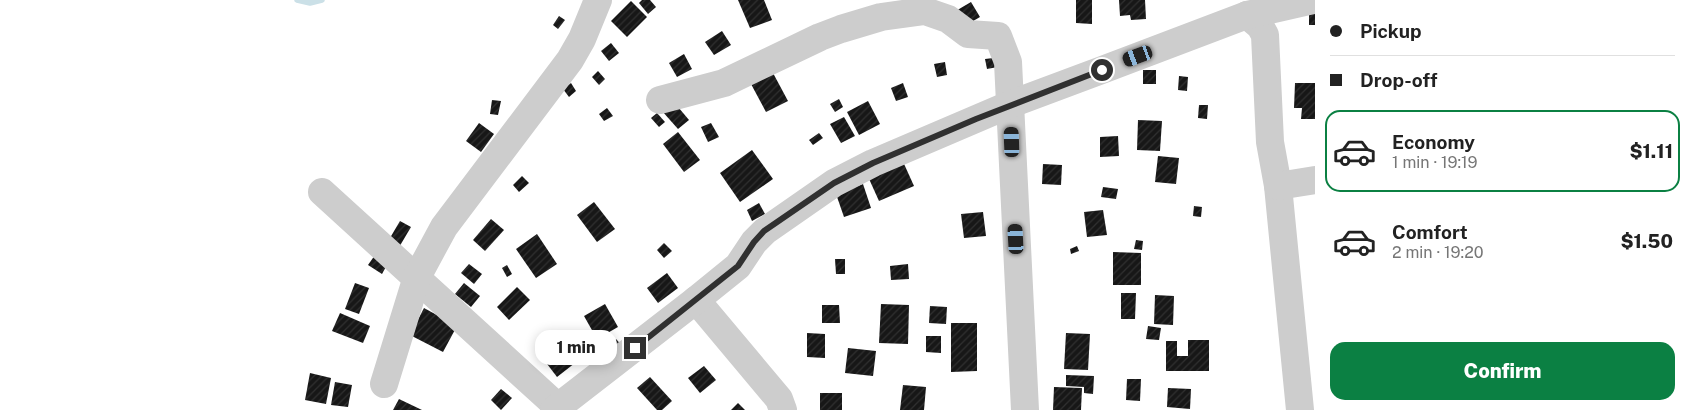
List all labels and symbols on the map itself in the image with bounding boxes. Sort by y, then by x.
car [1121,44,1154,68]
route start [1091,59,1113,81]
car [1003,127,1020,157]
car [1007,224,1024,254]
callout: 1 min [535,330,618,366]
route end [624,337,646,359]

